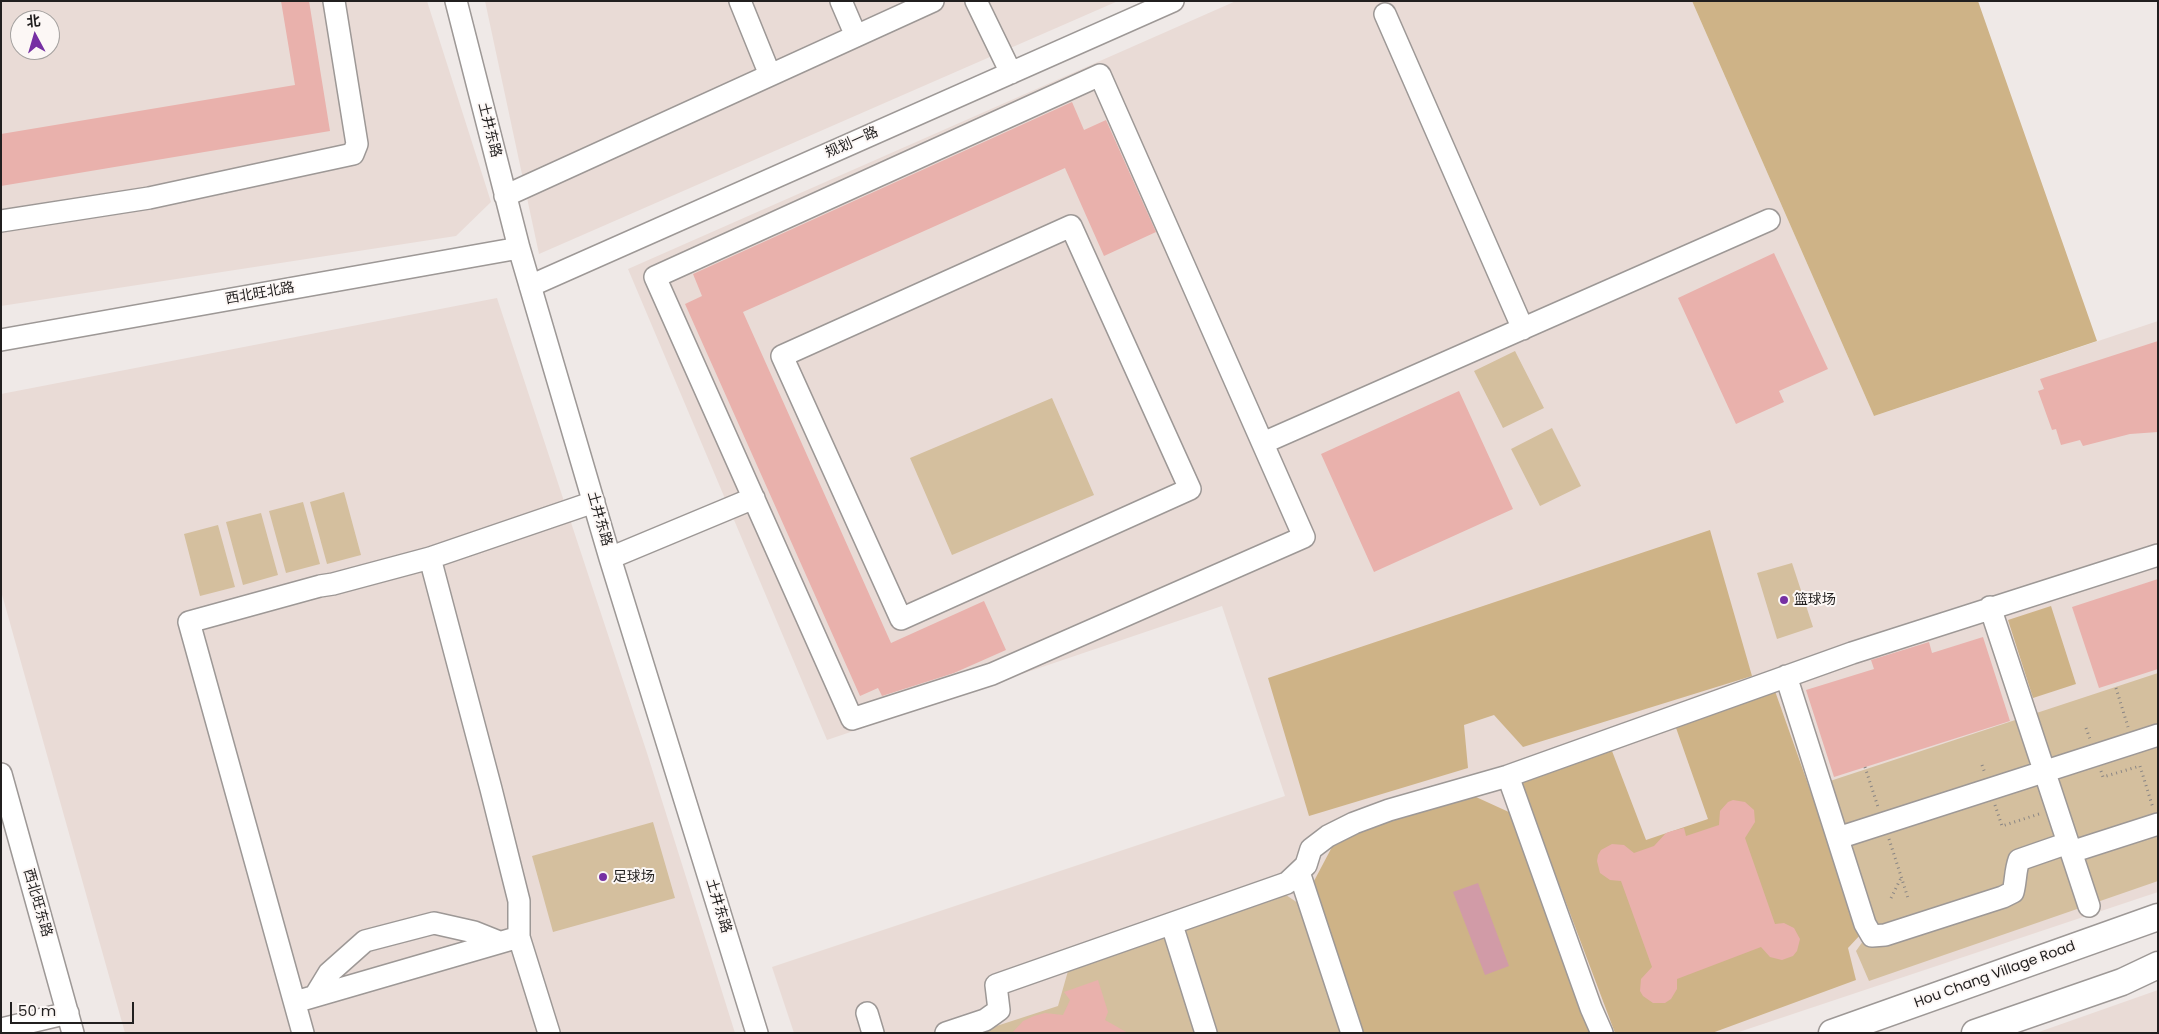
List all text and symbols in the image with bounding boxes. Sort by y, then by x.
north arrow [10,10,60,60]
text: 北 [26,10,42,32]
street label: 土井东路 [474,101,504,159]
street label: 规划一路 [823,124,881,162]
street label: 西北旺北路 [224,280,296,308]
street label: 土井东路 [583,490,615,548]
place label: 篮球场 [1794,592,1836,608]
marker: 篮球场 [1778,594,1790,606]
street label: 西北旺东路 [19,867,55,939]
place label: 足球场 [613,869,655,885]
marker: 足球场 [597,871,609,883]
street label: 土井东路 [702,877,734,935]
street label: Hou Chang Village Road [1912,938,2078,1012]
scale bar [12,992,136,1024]
text: 50 m [18,1000,56,1021]

